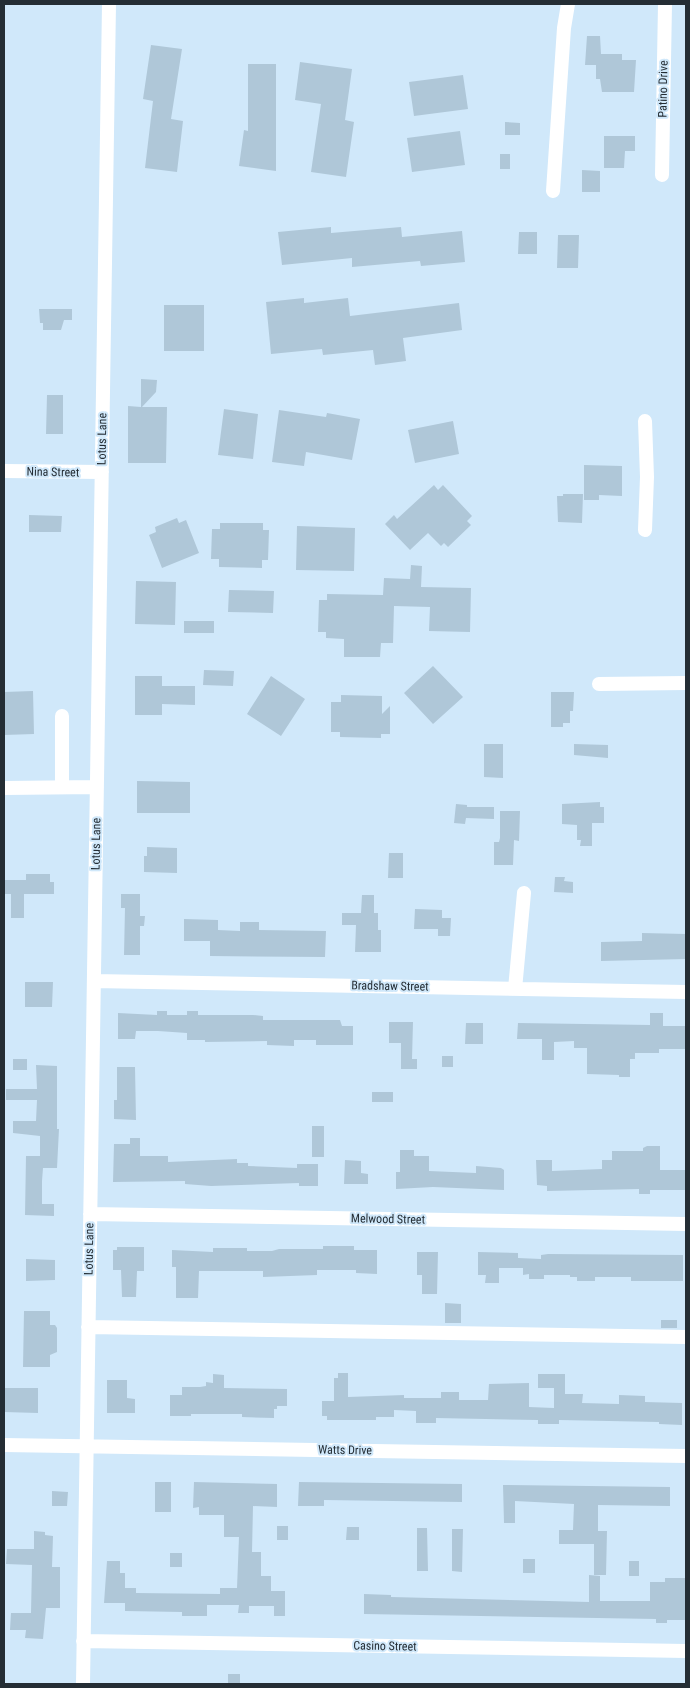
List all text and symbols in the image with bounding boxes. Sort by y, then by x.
street label: Patino Drive [656,60,671,118]
street label: Lotus Lane [95,412,109,465]
street label: Nina Street [27,465,80,479]
street label: Lotus Lane [89,817,103,870]
street label: Bradshaw Street [351,978,429,994]
street label: Melwood Street [351,1211,426,1227]
street label: Lotus Lane [82,1222,96,1275]
street label: Watts Drive [318,1443,372,1457]
street label: Casino Street [353,1638,417,1654]

